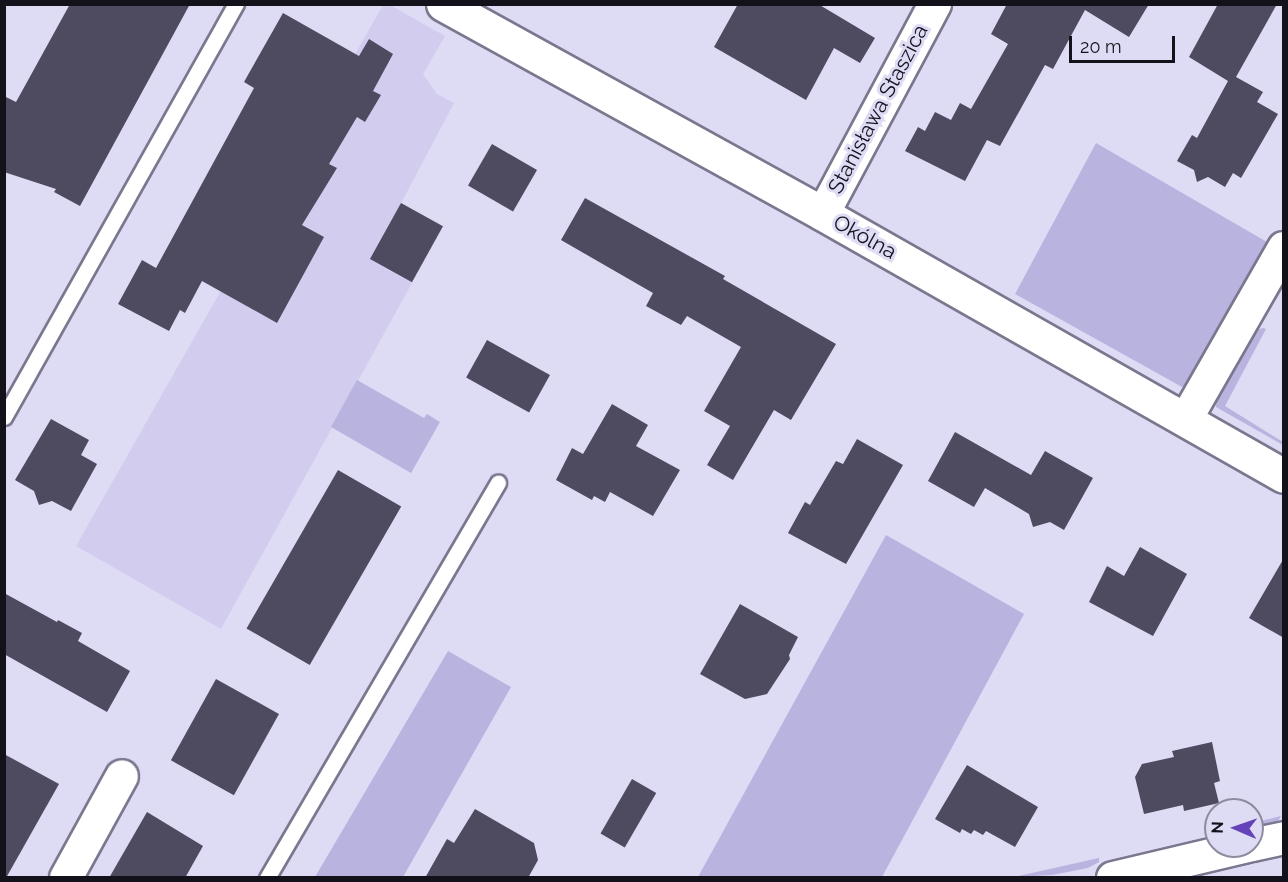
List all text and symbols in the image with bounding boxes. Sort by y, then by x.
street label: Stanisława Staszica [823,20,933,198]
scale bar [1072,24,1178,62]
text: 20 m [1080,36,1122,57]
street label: Okólna [829,209,901,265]
north arrow [1204,798,1264,858]
text: N [1208,821,1227,834]

